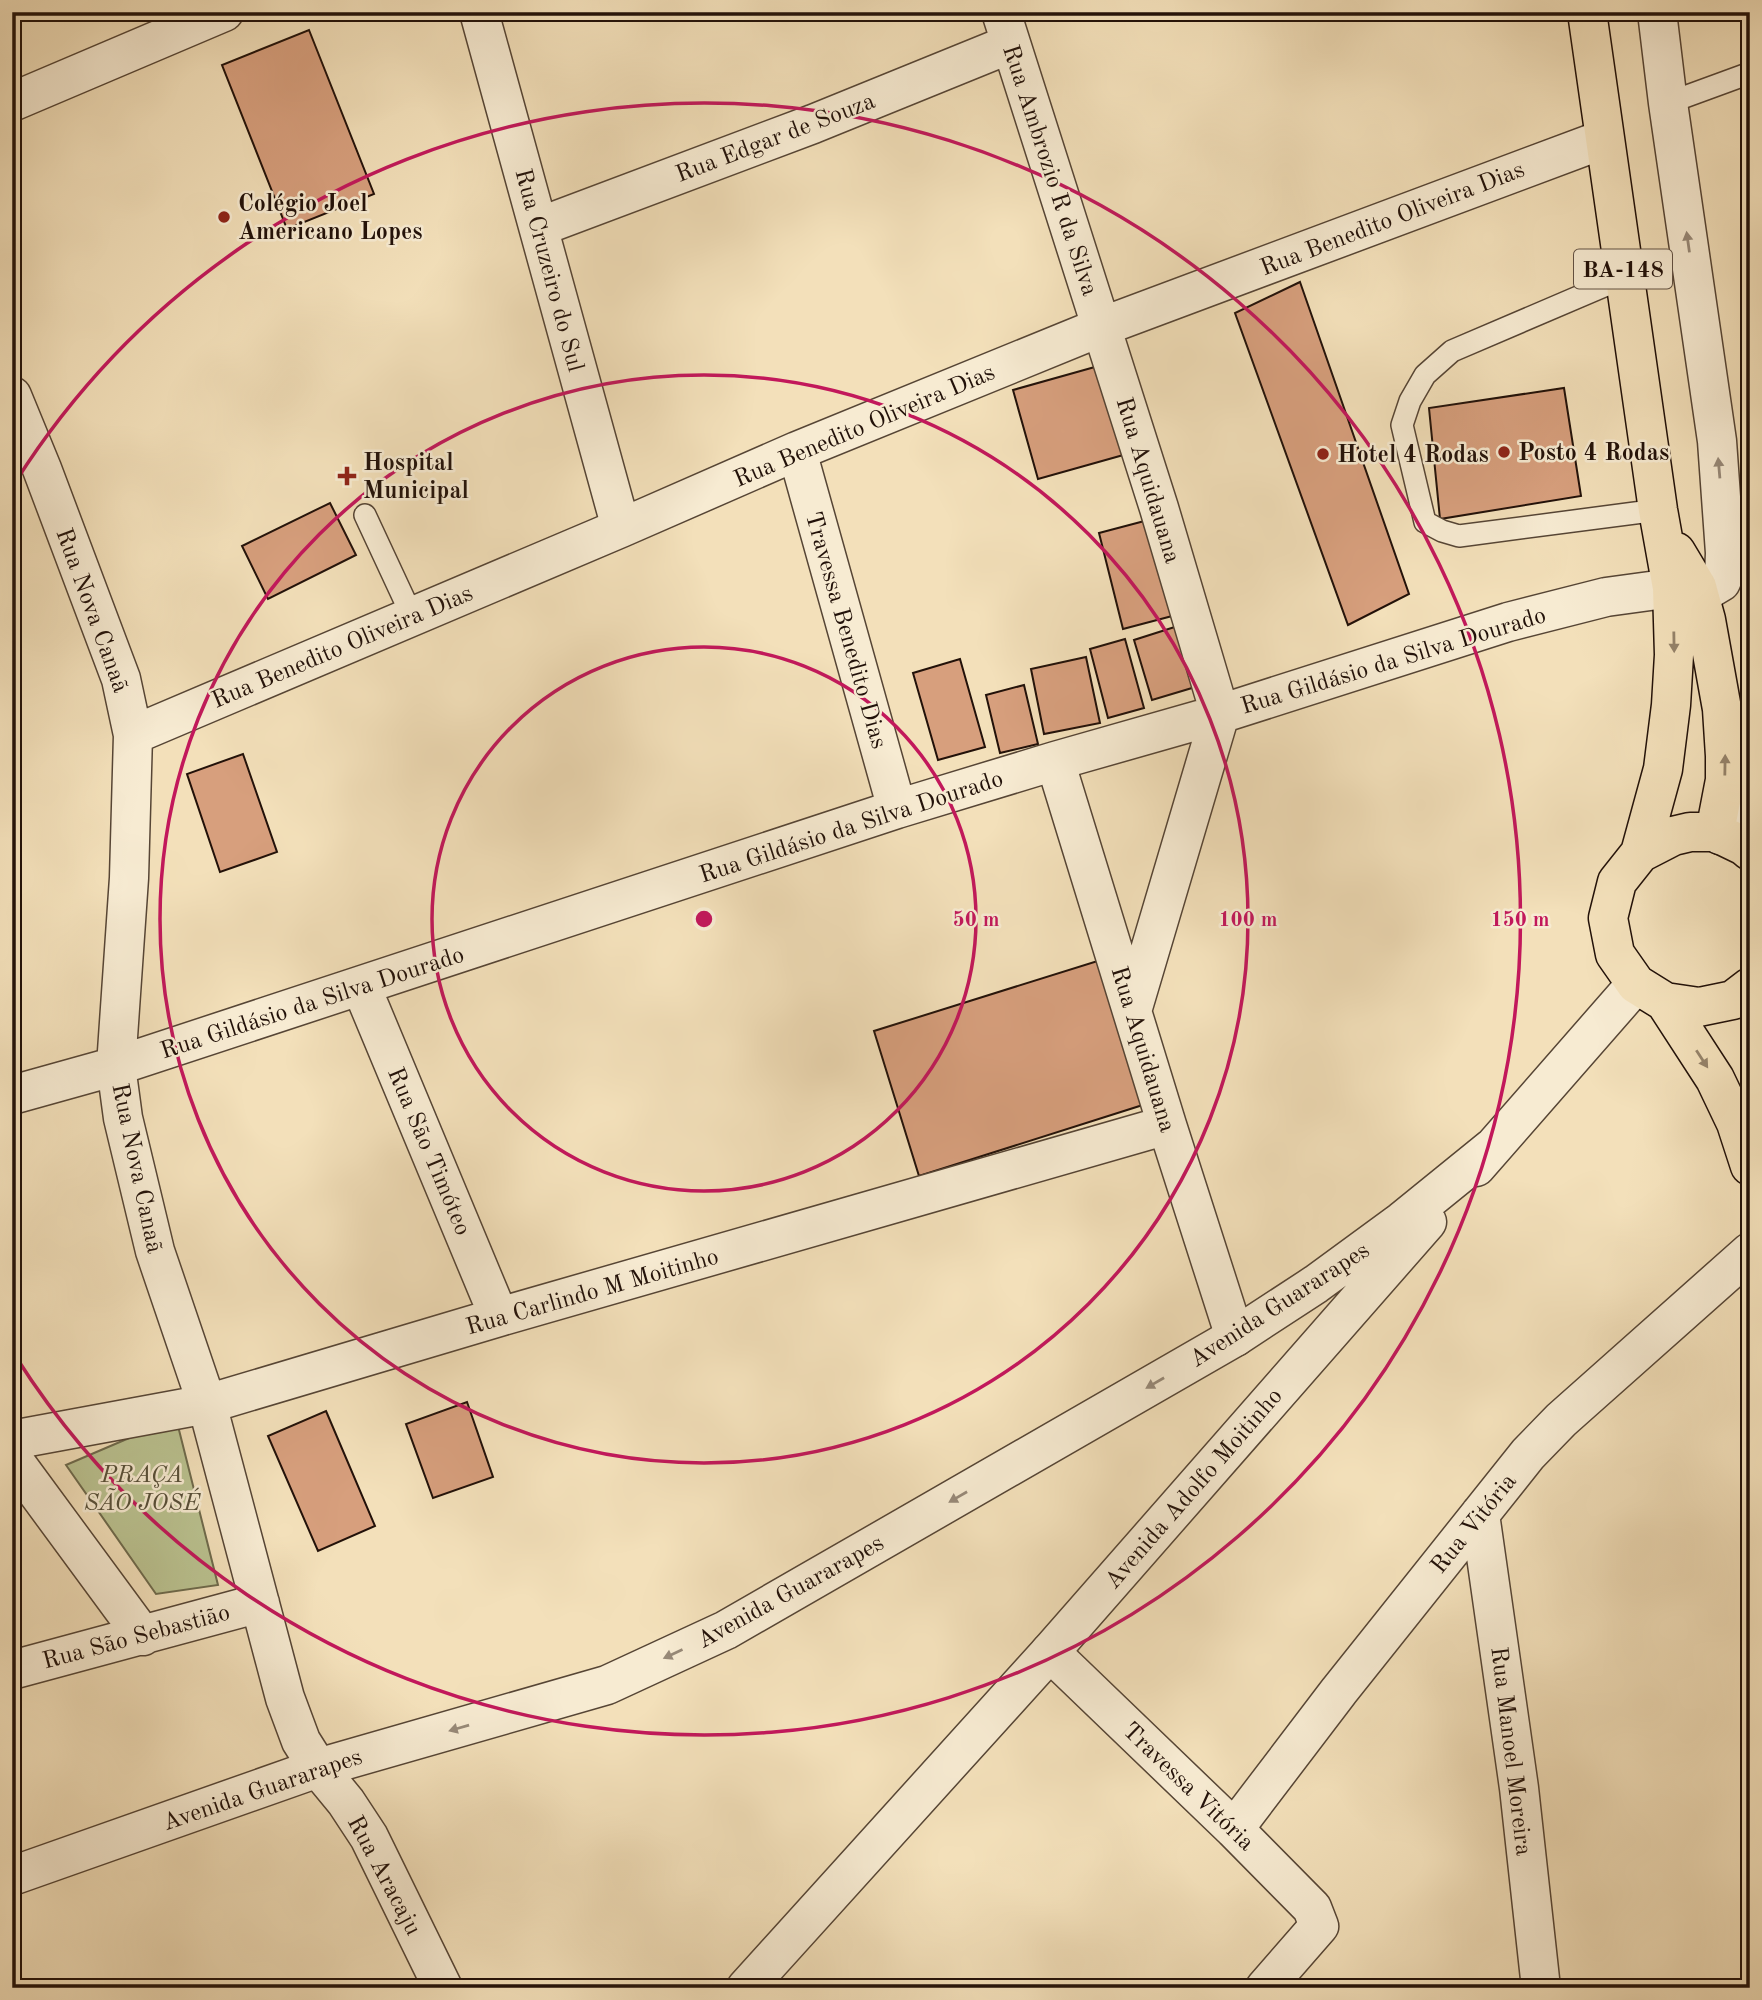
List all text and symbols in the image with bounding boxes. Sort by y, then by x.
street label: Rua Ambrozio R da Silva [997,42,1101,299]
street label: Rua Edgar de Souza [673,90,879,188]
street label: Rua Benedito Oliveira Dias [1257,158,1528,281]
street label: Rua Cruzeiro do Sul [509,166,587,375]
place label: Colégio Joel Americano Lopes [238,193,423,245]
marker: Colégio Joel Americano Lopes [216,209,232,225]
one-way arrow [1682,231,1693,253]
road number: BA-148 [1574,250,1672,288]
street label: Rua Benedito Oliveira Dias [731,361,999,493]
street label: Rua Aquidauana [1110,395,1184,567]
place label: Posto 4 Rodas [1518,442,1669,466]
place label: Hotel 4 Rodas [1337,444,1489,468]
marker: Posto 4 Rodas [1496,444,1512,460]
marker: Hotel 4 Rodas [1315,446,1331,462]
place label: Hospital Municipal [363,452,469,504]
one-way arrow [1713,456,1724,478]
marker: Hospital Municipal [337,466,357,486]
street label: Travessa Benedito Dias [800,509,890,752]
street label: Rua Nova Canaã [50,525,132,696]
street label: Rua Benedito Oliveira Dias [209,582,477,714]
street label: Rua Gildásio da Silva Dourado [1238,604,1549,720]
one-way arrow [1668,631,1679,653]
one-way arrow [1719,754,1731,776]
street label: Rua Gildásio da Silva Dourado [697,767,1006,888]
centre of rings [692,907,716,931]
text: 50 m [952,910,1000,931]
text: 100 m [1218,910,1278,931]
text: 150 m [1490,910,1550,931]
street label: Rua Gildásio da Silva Dourado [158,943,467,1064]
street label: Rua Aquidauana [1105,964,1179,1136]
one-way arrow [1696,1050,1709,1069]
street label: Rua São Timóteo [382,1064,474,1239]
street label: Rua Nova Canaã [106,1081,166,1256]
street label: Avenida Guararapes [1186,1239,1374,1373]
street label: Rua Carlindo M Moitinho [464,1245,722,1341]
one-way arrow [1145,1377,1165,1389]
street label: Avenida Adolfo Moitinho [1101,1384,1288,1594]
park label: PRAÇA SÃO JOSÉ [84,1464,201,1516]
street label: Rua Vitória [1427,1470,1522,1579]
one-way arrow [948,1491,968,1503]
street label: Avenida Guararapes [694,1532,888,1654]
street label: Rua São Sebastião [40,1601,233,1675]
street label: Rua Manoel Moreira [1485,1645,1535,1857]
one-way arrow [663,1648,683,1660]
street label: Travessa Vitória [1117,1719,1258,1856]
one-way arrow [448,1723,469,1733]
street label: Avenida Guararapes [160,1745,365,1836]
street label: Rua Aracaju [342,1812,425,1940]

